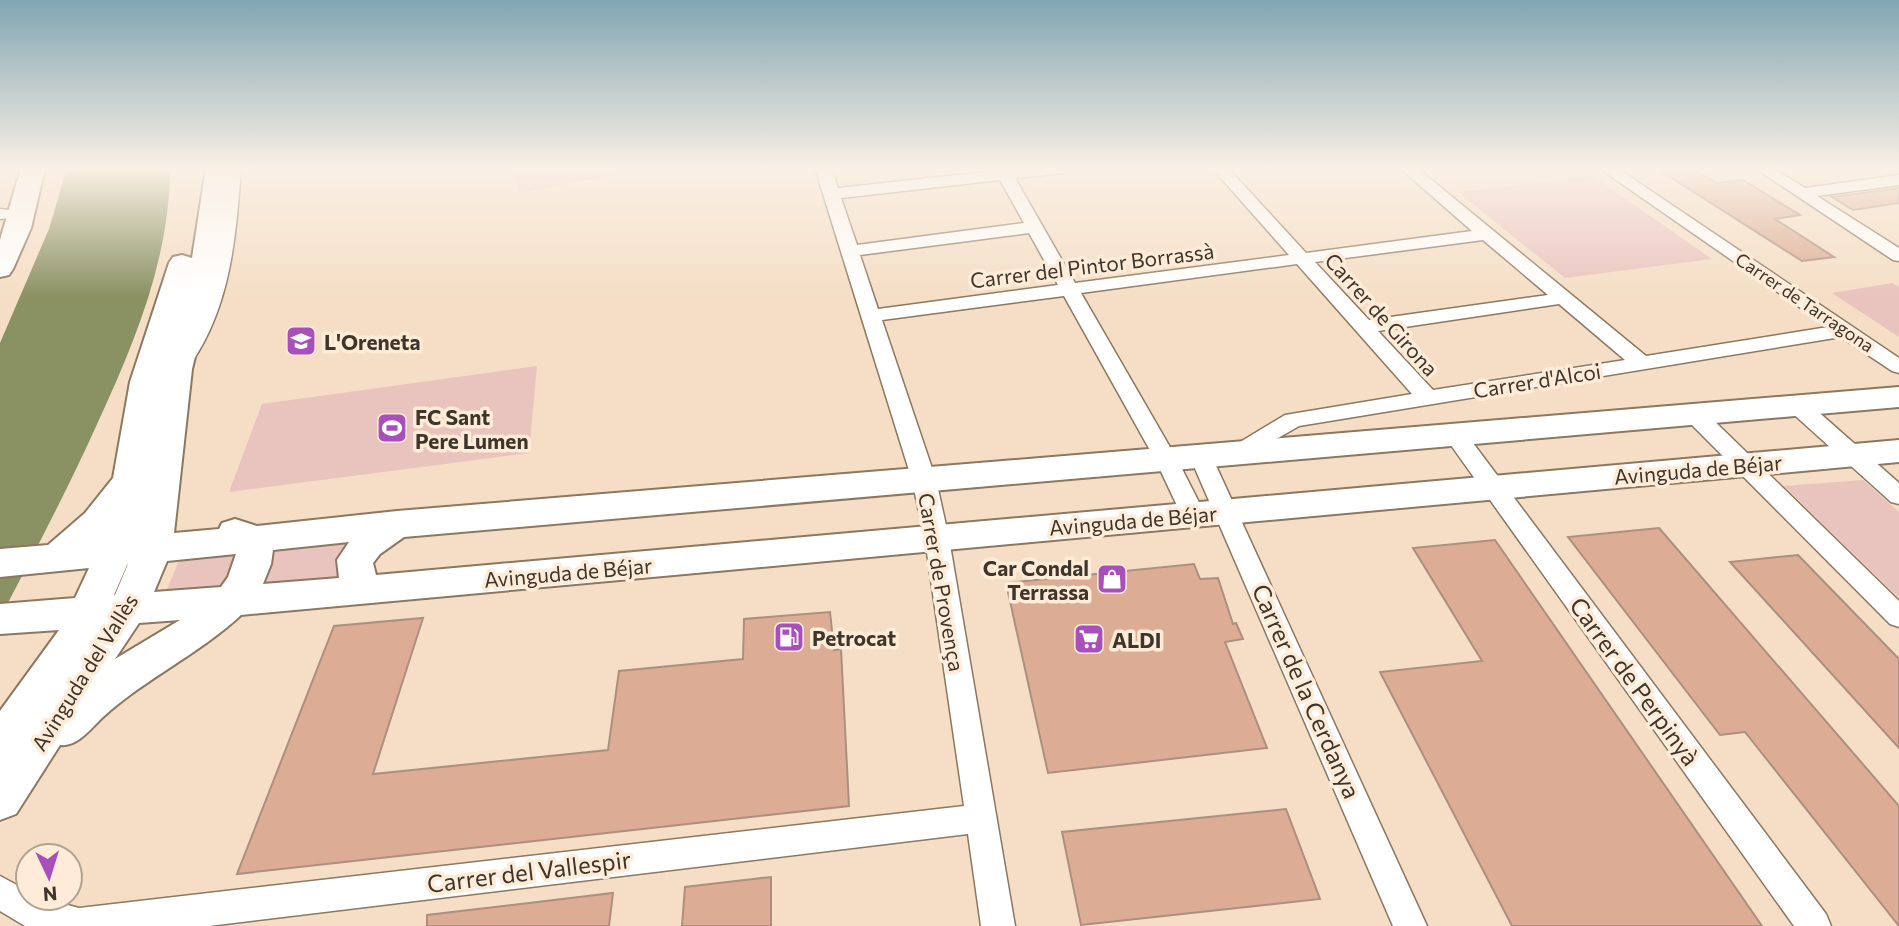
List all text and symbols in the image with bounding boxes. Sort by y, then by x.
street label: Carrer del Pintor Borrassà [969,238,1215,292]
street label: Carrer de Girona [1320,247,1444,381]
street label: Carrer de Tarragona [1732,247,1878,357]
school or university icon: L'Oreneta [284,324,318,358]
place label: L'Oreneta [324,329,421,354]
street label: Carrer d'Alcoi [1472,358,1602,402]
place label: FC Sant Pere Lumen [415,404,529,453]
sports icon: FC Sant Pere Lumen [375,411,409,445]
street label: Avinguda de Béjar [1613,449,1783,489]
street label: Carrer de Provença [914,491,970,673]
street label: Avinguda de Béjar [1048,500,1218,540]
street label: Avinguda de Béjar [483,552,653,592]
place label: Car Condal Terrassa [983,555,1089,604]
shop icon: Car Condal Terrassa [1095,562,1129,596]
street label: Carrer de la Cerdanya [1247,579,1367,803]
street label: Avinguda del Vallès [26,589,142,755]
street label: Carrer de Perpinyà [1564,591,1706,771]
fuel station icon: Petrocat [772,620,806,654]
supermarket icon: ALDI [1072,622,1106,656]
place label: Petrocat [812,625,896,650]
place label: ALDI [1112,627,1161,652]
north arrow [14,842,84,912]
street label: Carrer del Vallespir [425,844,633,898]
text: N [42,882,58,906]

